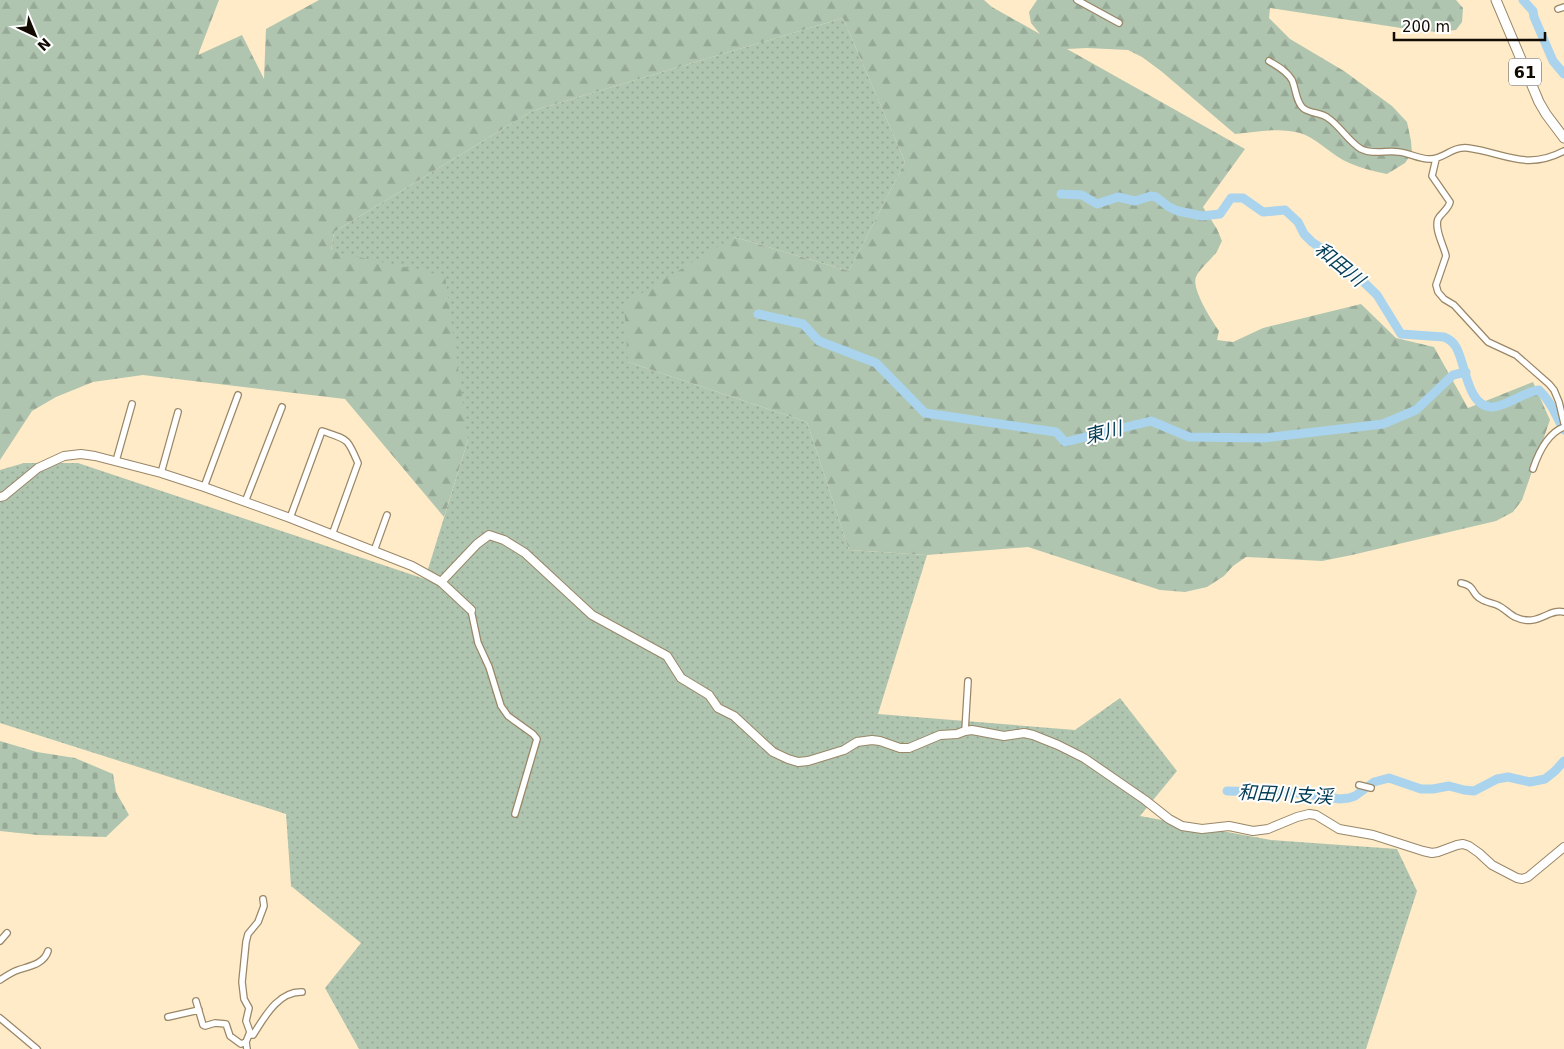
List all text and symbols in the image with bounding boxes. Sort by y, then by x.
north arrow [10,10,60,60]
scale bar [1394,10,1545,42]
text: 200 m [1402,18,1450,36]
text: N [34,35,54,54]
road number: 61 [1509,58,1541,86]
water label: 和田川 [1311,238,1371,292]
water label: 東川 [1082,416,1126,447]
water label: 和田川支渓 [1237,781,1336,808]

